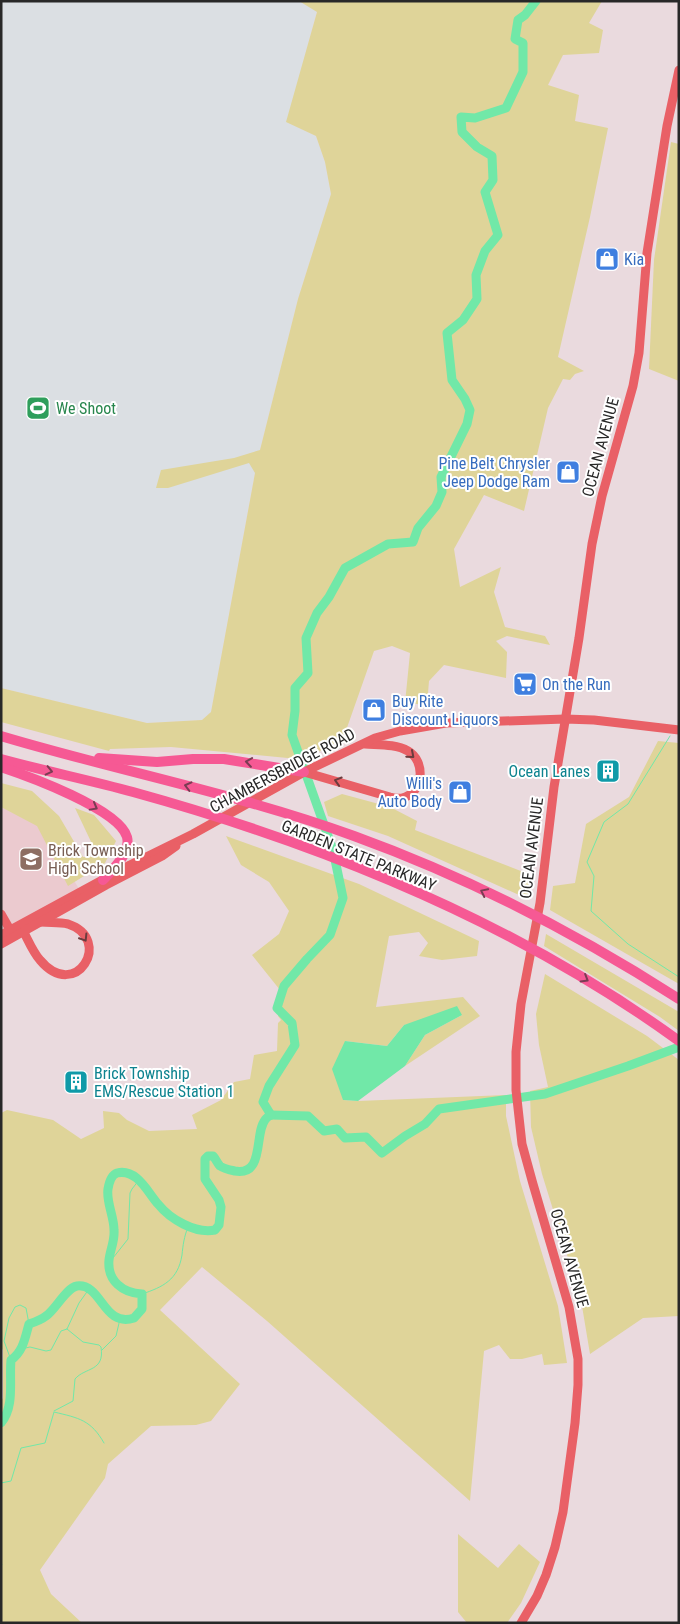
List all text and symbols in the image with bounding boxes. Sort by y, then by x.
shop icon: Kia [594,246,620,272]
place label: Kia [624,250,644,269]
sports icon: We Shoot [25,395,51,421]
street label: OCEAN AVENUE [578,395,623,499]
place label: We Shoot [56,399,116,418]
place label: Pine Belt Chrysler Jeep Dodge Ram [438,454,550,491]
shop icon: Pine Belt Chrysler Jeep Dodge Ram [555,459,581,485]
supermarket icon: On the Run [512,671,538,697]
place label: On the Run [542,675,611,694]
place label: Buy Rite Discount Liquors [392,692,499,729]
shop icon: Buy Rite Discount Liquors [361,697,387,723]
street label: CHAMBERSBRIDGE ROAD [206,724,358,817]
one-way arrow [405,749,414,758]
one-way arrow [245,757,253,768]
building icon: Ocean Lanes [595,758,621,784]
place label: Ocean Lanes [509,762,590,781]
one-way arrow [44,765,53,776]
place label: Willi's Auto Body [377,774,442,811]
one-way arrow [334,777,342,787]
shop icon: Willi's Auto Body [447,779,473,805]
one-way arrow [184,781,192,791]
street label: OCEAN AVENUE [516,796,547,900]
one-way arrow [89,801,98,811]
street label: GARDEN STATE PARKWAY [279,816,439,895]
place label: Brick Township High School [48,841,144,878]
school or university icon: Brick Township High School [18,846,44,872]
one-way arrow [480,887,489,898]
one-way arrow [77,932,87,941]
one-way arrow [580,973,589,983]
place label: Brick Township EMS/Rescue Station 1 [94,1064,234,1101]
building icon: Brick Township EMS/Rescue Station 1 [63,1069,89,1095]
street label: OCEAN AVENUE [546,1207,593,1310]

